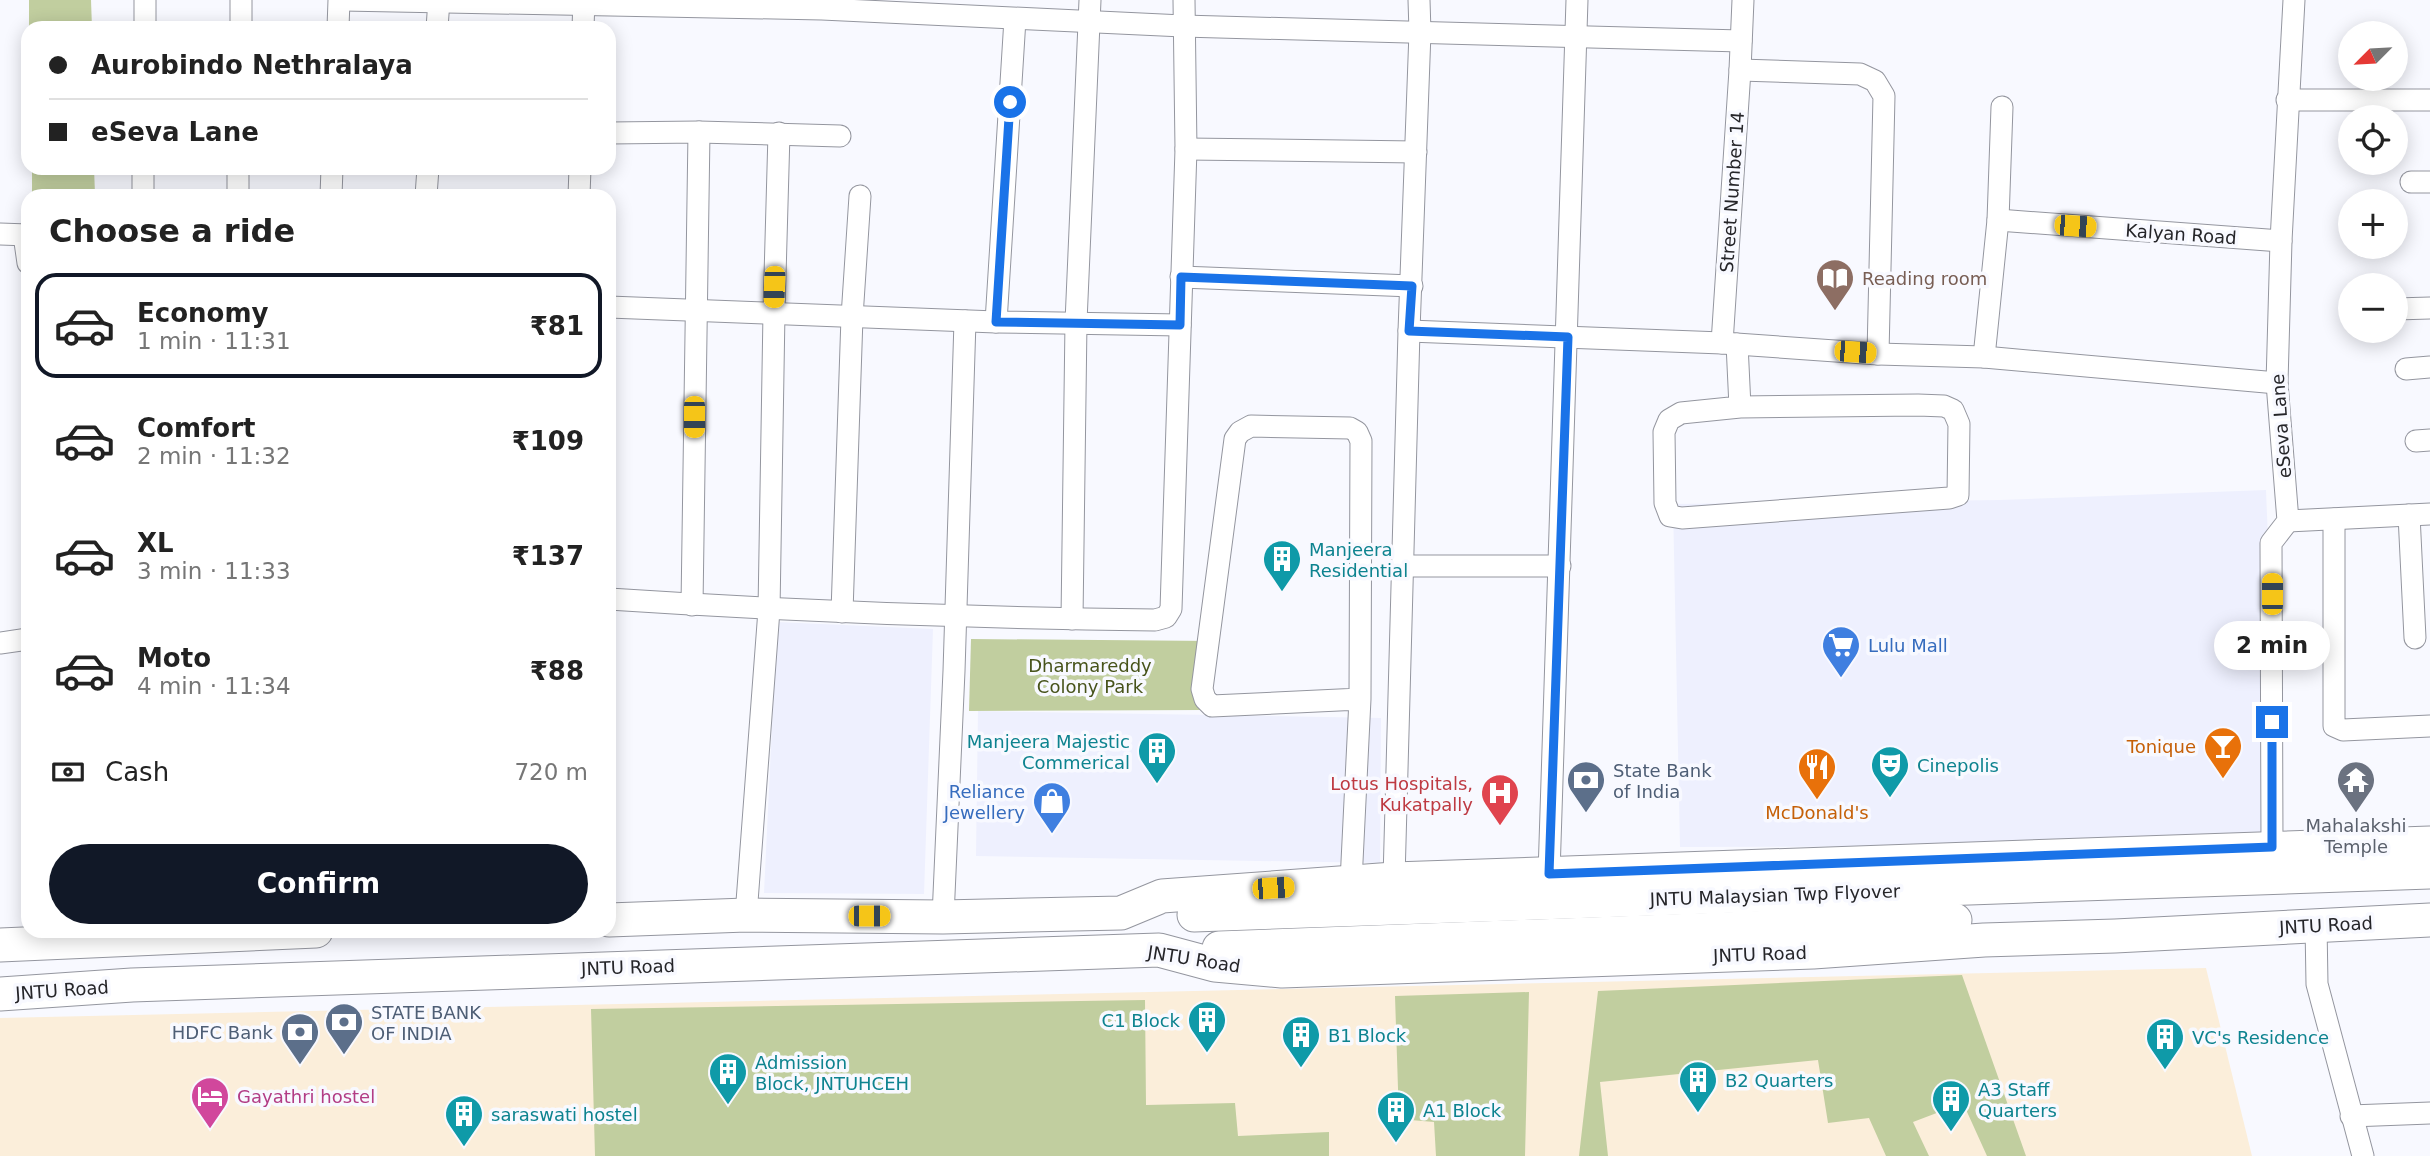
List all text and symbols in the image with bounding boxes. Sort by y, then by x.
north arrow [2338,21,2408,91]
map controls [2338,21,2408,343]
text: Aurobindo Nethralaya [91,50,413,80]
route start [994,86,1026,118]
button: locate [2338,105,2408,175]
street label: Street Number 14 [1716,111,1748,273]
text: eSeva Lane [91,117,259,147]
button: + [2338,189,2408,259]
text: Choose a ride [49,212,295,250]
car [2054,214,2097,238]
street label: Kalyan Road [2125,220,2237,248]
library icon: Reading room [1814,257,1856,312]
car [763,266,786,308]
place label: Reading room [1862,268,1987,289]
button: − [2338,273,2408,343]
icon: car [53,294,116,357]
text: Economy [137,298,268,328]
text: ₹81 [530,311,584,341]
text: 1 min · 11:31 [137,328,291,354]
car [1834,340,1877,364]
street label: eSeva Lane [2267,373,2295,479]
car [684,396,705,438]
icon: car [53,409,116,472]
text: Comfort [137,413,255,443]
text: ₹109 [512,426,584,456]
text: 2 min · 11:32 [137,443,291,469]
icon: car [53,524,116,587]
text: XL [137,528,174,558]
building icon: Manjeera Residential [1261,538,1303,593]
place label: Manjeera Residential [1309,539,1408,581]
text: ₹137 [512,541,584,571]
text: 3 min · 11:33 [137,558,291,584]
car [2262,573,2283,615]
callout: 2 min [2214,620,2330,670]
supermarket icon: Lulu Mall [1820,624,1862,679]
text: 2 min [2236,632,2308,658]
place label: Lulu Mall [1868,635,1948,656]
icon: car [53,639,116,702]
text: Moto [137,643,211,673]
park label: Dharmareddy Colony Park [1028,655,1152,697]
text: ₹88 [530,656,584,686]
text: 4 min · 11:34 [137,673,291,699]
route end [2256,706,2288,738]
bar icon: Tonique [2202,725,2244,780]
building icon: Manjeera Majestic Commerical [1136,730,1178,785]
place label: Manjeera Majestic Commerical [967,731,1130,773]
place label: Tonique [2126,736,2196,757]
theatre icon: Cinepolis [1869,744,1911,799]
restaurant icon: McDonald's [1796,746,1838,801]
icon: cash [49,753,87,791]
place label: Cinepolis [1917,755,1999,776]
text: Cash [105,757,169,787]
text: 720 m [514,759,588,785]
bank icon: State Bank of India [1565,759,1607,814]
temple icon: Mahalakshi Temple [2335,759,2377,814]
place label: State Bank of India [1613,760,1712,802]
hospital icon: Lotus Hospitals, Kukatpally [1479,772,1521,827]
place label: Lotus Hospitals, Kukatpally [1330,773,1473,815]
shop icon: Reliance Jewellery [1031,780,1073,835]
place label: Reliance Jewellery [943,781,1025,823]
place label: McDonald's [1765,802,1869,823]
place label: Mahalakshi Temple [2305,815,2407,857]
button: Confirm [49,844,588,924]
car [1252,876,1295,900]
street label: JNTU Malaysian Twp Flyover [1648,880,1901,910]
car [849,906,891,927]
street label: JNTU Road [2278,912,2373,938]
street label: JNTU Road [1145,941,1242,977]
street label: JNTU Road [1712,942,1807,966]
street label: JNTU Road [580,955,675,979]
street label: JNTU Road [13,976,110,1004]
building icon: C1 Block [1186,999,1228,1054]
bank icon: STATE BANK OF INDIA [323,1001,365,1056]
place label: STATE BANK OF INDIA [371,1002,482,1044]
place label: C1 Block [1102,1010,1181,1031]
bank icon: HDFC Bank [279,1011,321,1066]
building icon: B1 Block [1280,1014,1322,1069]
building icon: VC's Residence [2144,1016,2186,1071]
place label: HDFC Bank [172,1022,274,1043]
place label: B1 Block [1328,1025,1407,1046]
place label: VC's Residence [2192,1027,2329,1048]
building icon: Admission Block, JNTUHCEH [707,1051,749,1106]
place label: Admission Block, JNTUHCEH [755,1052,909,1094]
building icon: B2 Quarters [1677,1059,1719,1114]
place label: B2 Quarters [1725,1070,1833,1091]
hotel icon: Gayathri hostel [189,1075,231,1130]
building icon: A3 Staff Quarters [1930,1078,1972,1133]
place label: A3 Staff Quarters [1978,1079,2057,1121]
place label: Gayathri hostel [237,1086,375,1107]
building icon: A1 Block [1375,1089,1417,1144]
building icon: saraswati hostel [443,1093,485,1148]
place label: A1 Block [1423,1100,1502,1121]
place label: saraswati hostel [491,1104,638,1125]

